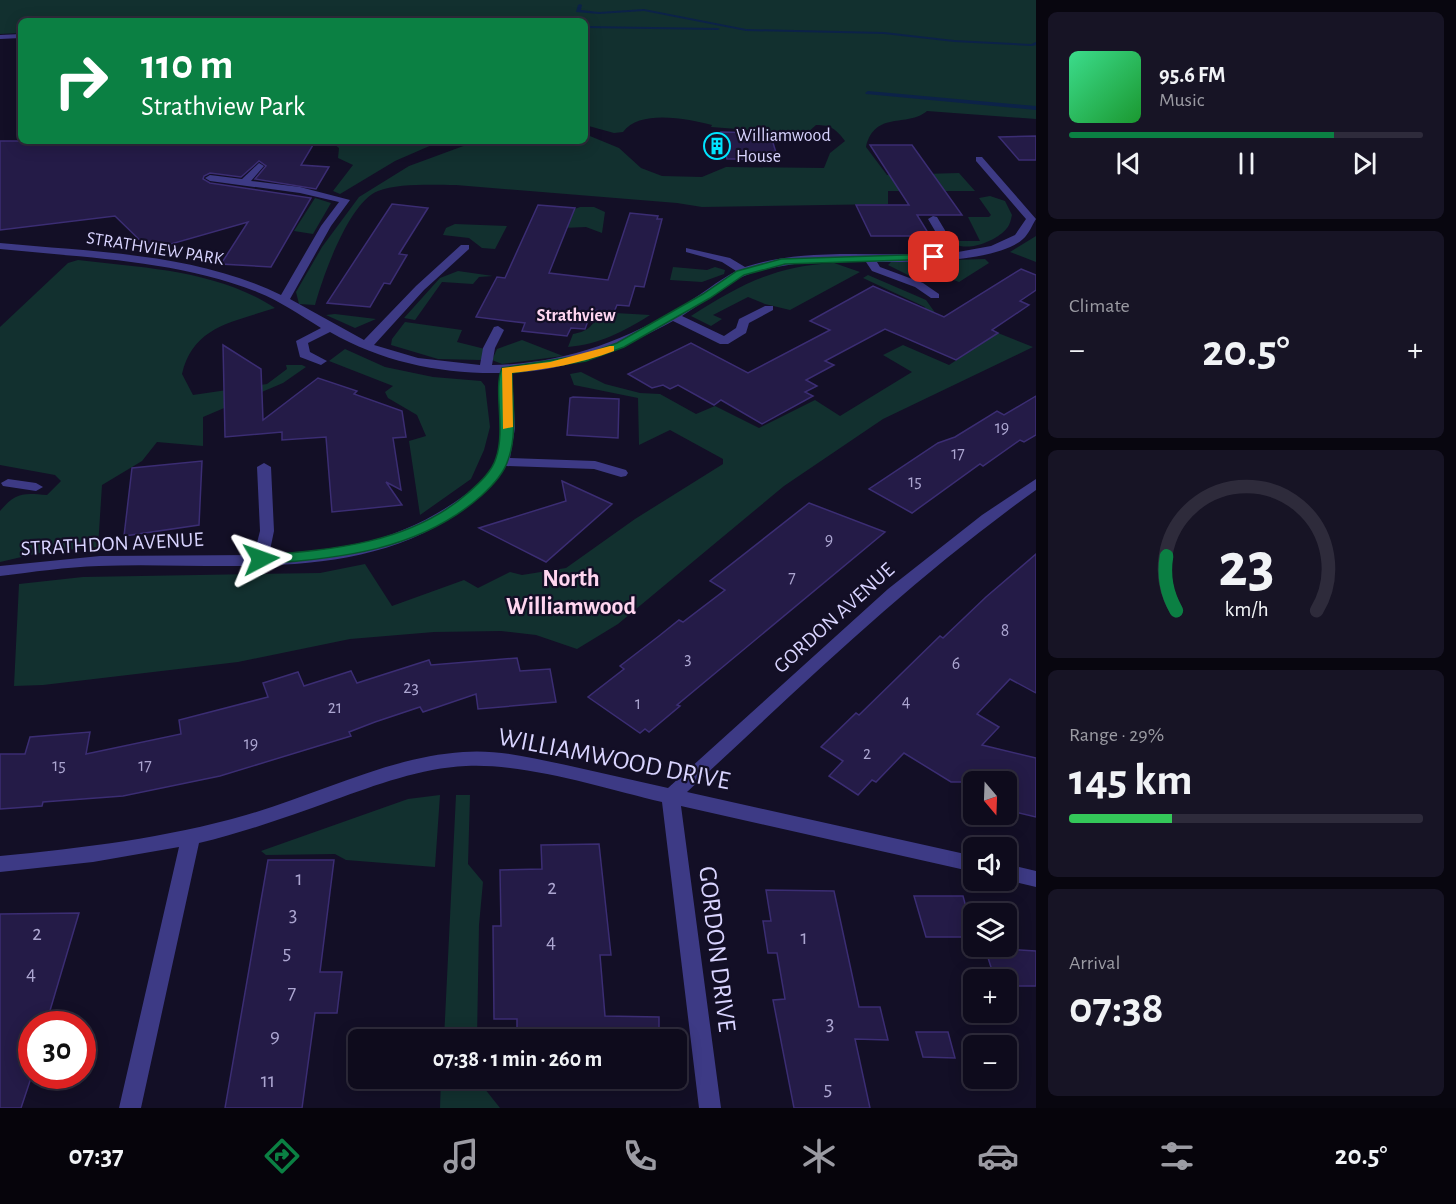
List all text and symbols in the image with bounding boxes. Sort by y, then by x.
icon: right [42,42,120,120]
text: 110 m [141,44,233,86]
text: 95.6 FM [1159,64,1225,86]
text: Music [1159,90,1205,110]
text: Strathview Park [141,93,305,120]
place label: Williamwood House [736,127,831,166]
building icon: Williamwood House [702,131,732,161]
icon: previous [1112,147,1145,180]
icon: pause [1230,147,1263,180]
icon: next [1348,147,1381,180]
street label: STRATHVIEW PARK [85,229,225,269]
pin [908,231,959,282]
icon: arrive [917,240,950,273]
text: Climate [1069,296,1130,316]
district label: Strathview [537,307,616,325]
text: 20.5° [1202,329,1290,374]
text: − [1069,334,1085,367]
text: + [1407,334,1423,367]
house number: 19 [995,419,1009,437]
house number: 17 [951,445,965,463]
house number: 15 [908,473,922,491]
position arrow [229,527,293,591]
street label: STRATHDON AVENUE [20,529,204,559]
house number: 9 [825,531,833,549]
text: 23 [1218,535,1274,597]
street label: GORDON AVENUE [770,559,898,677]
district label: North Williamwood [506,567,636,619]
house number: 7 [788,569,796,587]
text: km/h [1224,599,1268,620]
house number: 8 [1001,622,1009,640]
house number: 3 [684,650,692,668]
house number: 6 [952,655,960,673]
house number: 23 [403,679,419,697]
house number: 4 [902,693,911,711]
house number: 1 [635,695,641,713]
house number: 21 [328,699,342,717]
street label: WILLIAMWOOD DRIVE [496,724,732,794]
text: Range · 29% [1069,725,1164,745]
house number: 19 [244,735,258,753]
house number: 2 [863,745,871,763]
house number: 15 [52,757,66,775]
house number: 17 [138,757,152,775]
text: 145 km [1069,758,1193,803]
north arrow [963,771,1017,825]
map controls [963,771,1017,1089]
button: sound [963,837,1017,891]
street label: GORDON DRIVE [694,865,740,1033]
house number: 1 [295,868,303,889]
house number: 2 [547,877,557,898]
button: layers [963,903,1017,957]
house number: 3 [289,904,297,925]
house number: 2 [32,923,42,944]
house number: 1 [800,927,808,948]
house number: 4 [546,931,556,952]
house number: 5 [283,942,291,963]
text: Arrival [1069,953,1120,973]
house number: 4 [26,963,36,984]
button: + [963,969,1017,1023]
house number: 7 [288,982,297,1003]
text: 07:38 [1069,986,1164,1031]
speed limit sign: 30 [18,1011,96,1089]
house number: 3 [826,1013,834,1034]
house number: 9 [270,1025,280,1046]
button: − [963,1035,1017,1089]
text: 07:38 · 1 min · 260 m [433,1048,602,1070]
house number: 11 [261,1070,275,1091]
house number: 5 [824,1078,832,1099]
icon: directions [261,1135,303,1177]
icon: music [440,1135,482,1177]
icon: phone [619,1135,661,1177]
icon: climate [798,1135,840,1177]
icon: car [977,1135,1019,1177]
icon: filters [1156,1135,1198,1177]
text: 07:37 [69,1142,124,1169]
text: 20.5° [1335,1142,1387,1169]

